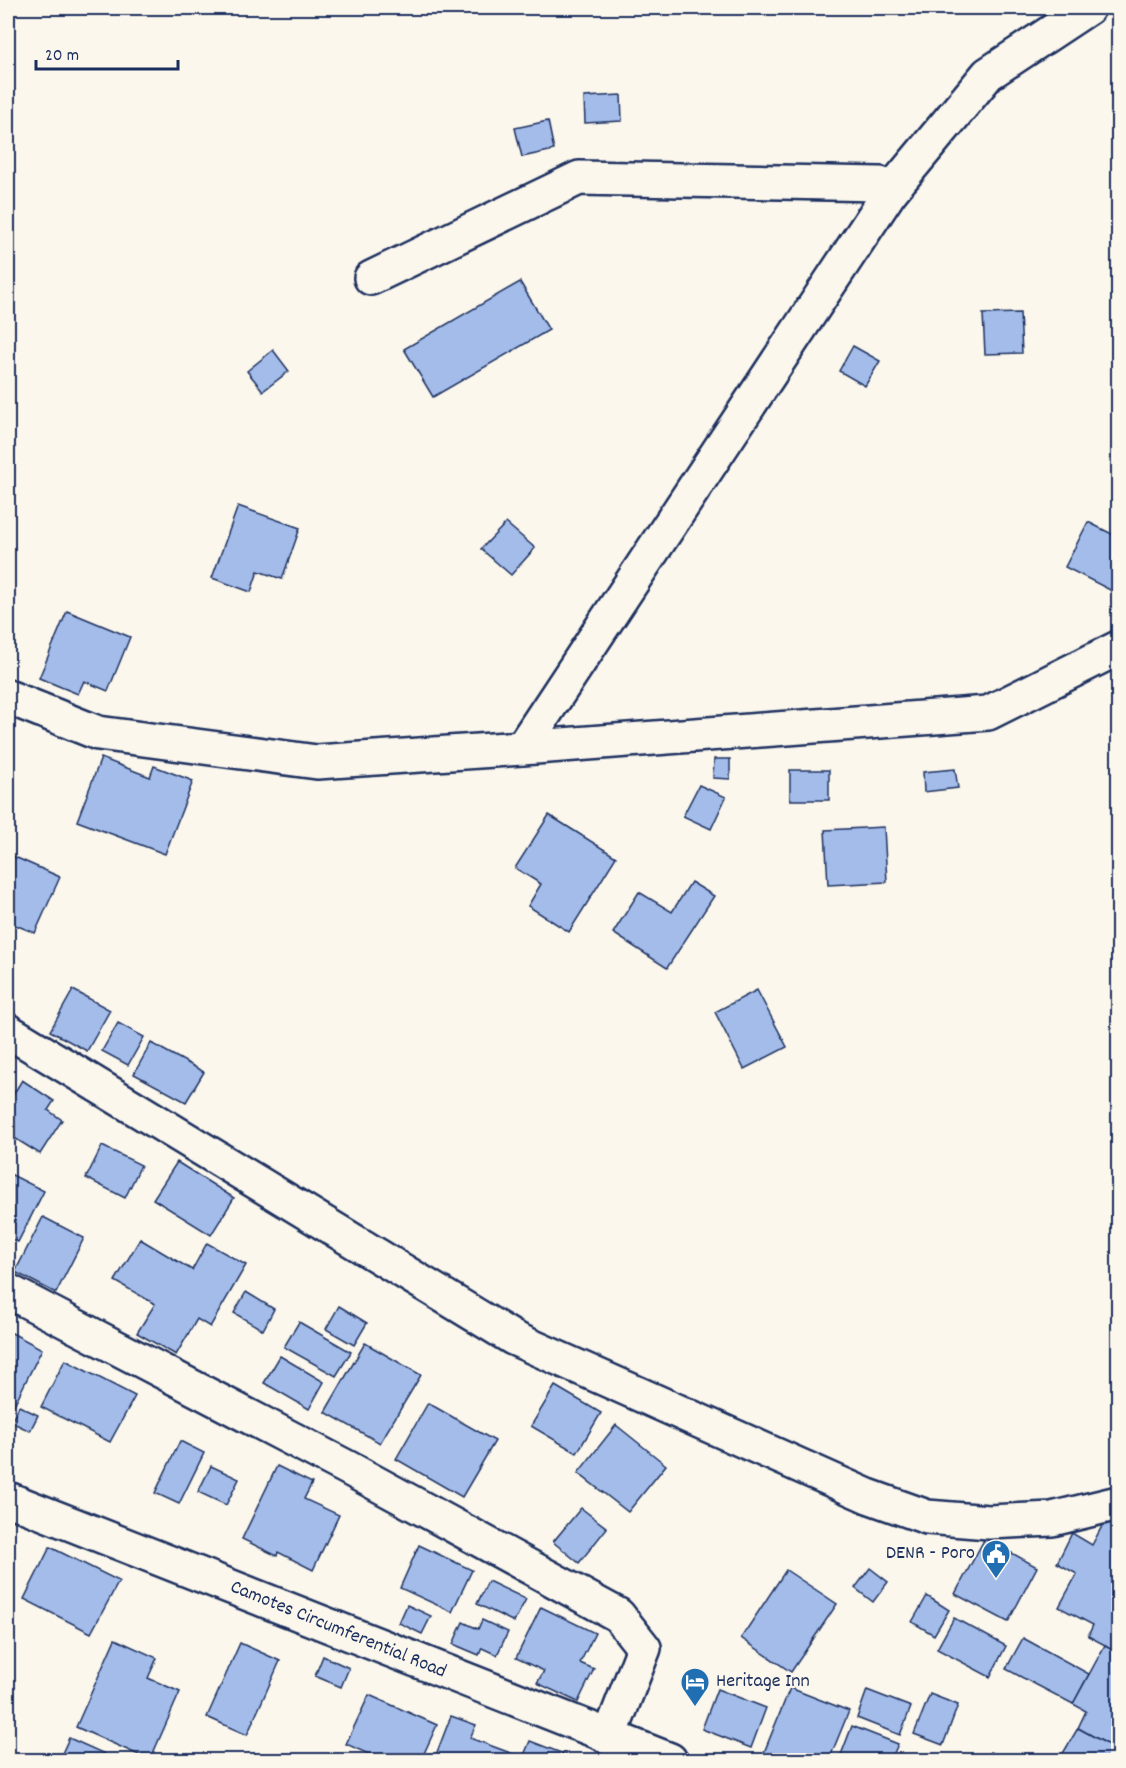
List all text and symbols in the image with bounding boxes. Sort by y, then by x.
scale bar [36,33,178,71]
text: 20 m [45,44,79,69]
public building icon: DENR - Poro [980,1538,1012,1580]
place label: DENR - Poro [886,1540,975,1568]
street label: Camotes Circumferential Road [226,1574,450,1686]
hotel icon: Heritage Inn [679,1666,711,1708]
place label: Heritage Inn [716,1668,810,1696]

